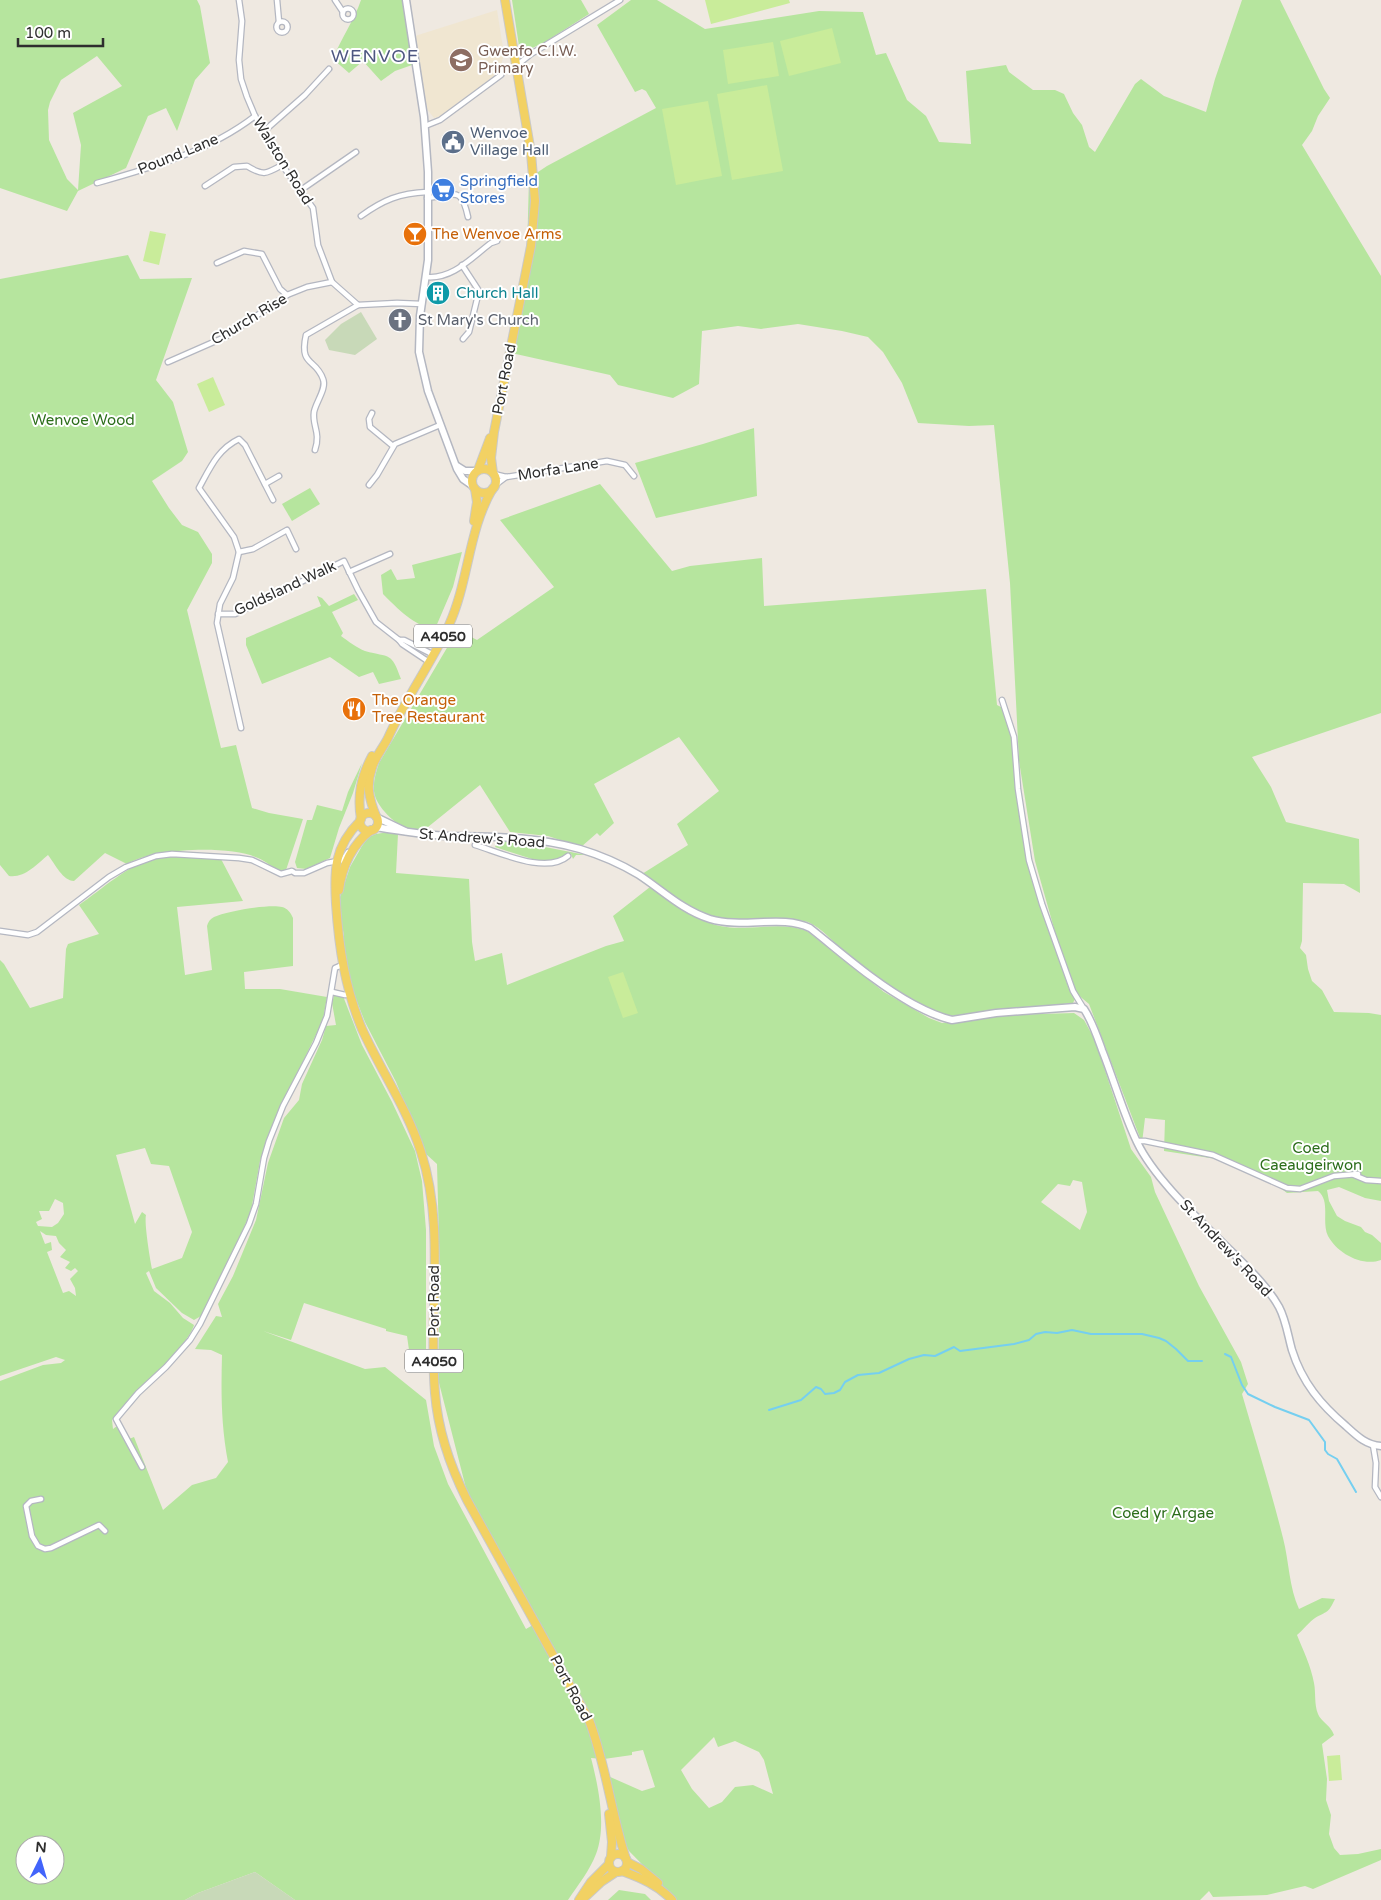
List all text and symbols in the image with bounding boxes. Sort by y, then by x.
scale bar [18,15,102,47]
text: 100 m [25,24,71,42]
place label: Gwenfo C.I.W. Primary [478,42,577,77]
district label: WENVOE [331,45,419,67]
school or university icon: Gwenfo C.I.W. Primary [448,47,474,73]
street label: Walston Road [249,114,317,208]
place label: Wenvoe Village Hall [470,124,549,159]
public building icon: Wenvoe Village Hall [440,129,466,155]
street label: Pound Lane [135,130,221,178]
place label: Springfield Stores [460,172,538,207]
supermarket icon: Springfield Stores [430,177,456,203]
bar icon: The Wenvoe Arms [402,221,428,247]
place label: The Wenvoe Arms [432,225,562,243]
building icon: Church Hall [425,280,451,306]
place label: Church Hall [456,284,538,302]
street label: Church Rise [208,289,290,349]
church icon: St Mary's Church [387,307,413,333]
place label: St Mary's Church [418,311,539,329]
street label: Port Road [488,342,520,416]
park label: Wenvoe Wood [31,411,135,429]
street label: Morfa Lane [516,454,600,484]
street label: Goldsland Walk [231,557,339,619]
road number: A4050 [414,624,472,648]
place label: The Orange Tree Restaurant [372,691,485,726]
restaurant icon: The Orange Tree Restaurant [341,696,367,722]
street label: St Andrew's Road [418,825,546,851]
park label: Coed Caeaugeirwon [1260,1139,1362,1174]
street label: St Andrew's Road [1176,1196,1276,1300]
street label: Port Road [425,1265,443,1337]
road number: A4050 [405,1350,463,1372]
park label: Coed yr Argae [1112,1504,1214,1522]
street label: Port Road [546,1652,596,1724]
north arrow [15,1835,65,1885]
text: N [35,1839,47,1857]

